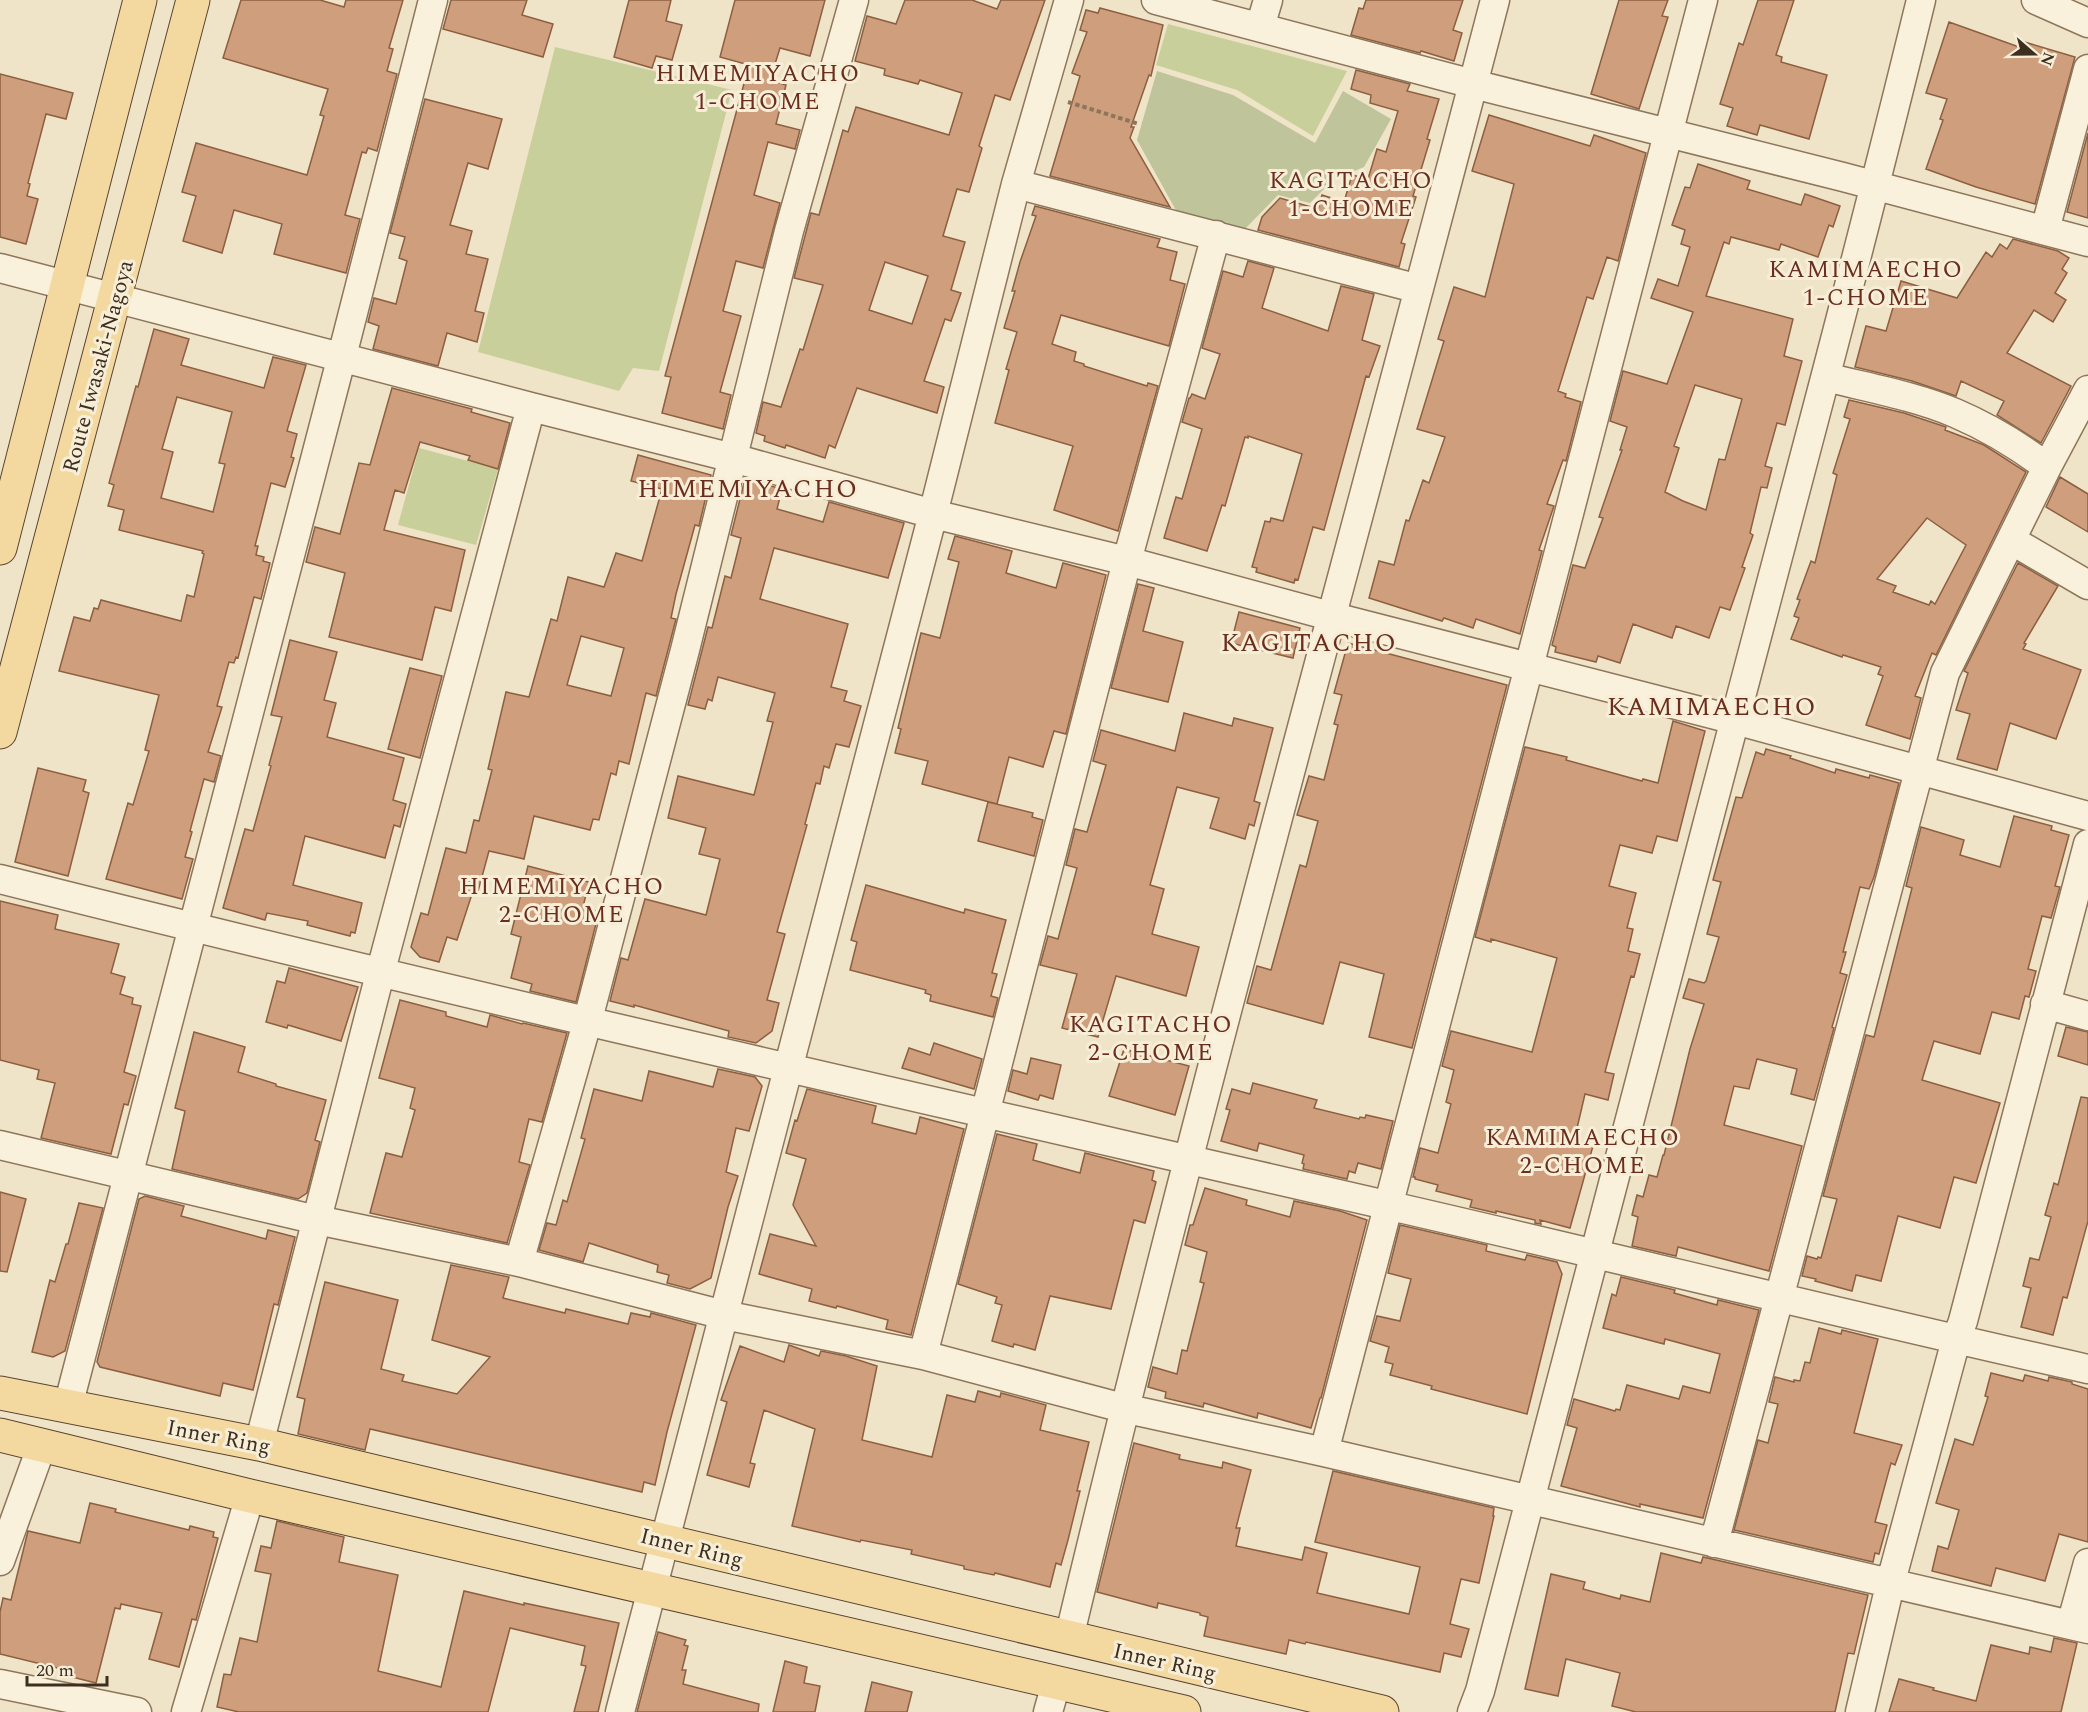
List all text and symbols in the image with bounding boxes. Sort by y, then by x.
north arrow [2004,24,2064,84]
text: N [2034,49,2061,69]
district label: HIMEMIYACHO 1-CHOME [655,56,861,120]
district label: KAGITACHO 1-CHOME [1269,163,1433,227]
district label: KAMIMAECHO 1-CHOME [1769,252,1963,316]
street label: Route Iwasaki-Nagoya [54,256,143,476]
district label: HIMEMIYACHO [638,469,858,509]
district label: KAGITACHO [1221,623,1397,663]
district label: KAMIMAECHO [1607,687,1817,727]
district label: HIMEMIYACHO 2-CHOME [459,869,665,933]
district label: KAGITACHO 2-CHOME [1069,1007,1233,1071]
district label: KAMIMAECHO 2-CHOME [1486,1120,1680,1184]
street label: Inner Ring [164,1411,274,1464]
street label: Inner Ring [637,1520,747,1577]
street label: Inner Ring [1110,1635,1220,1690]
scale bar [27,1649,106,1687]
text: 20 m [36,1657,74,1684]

